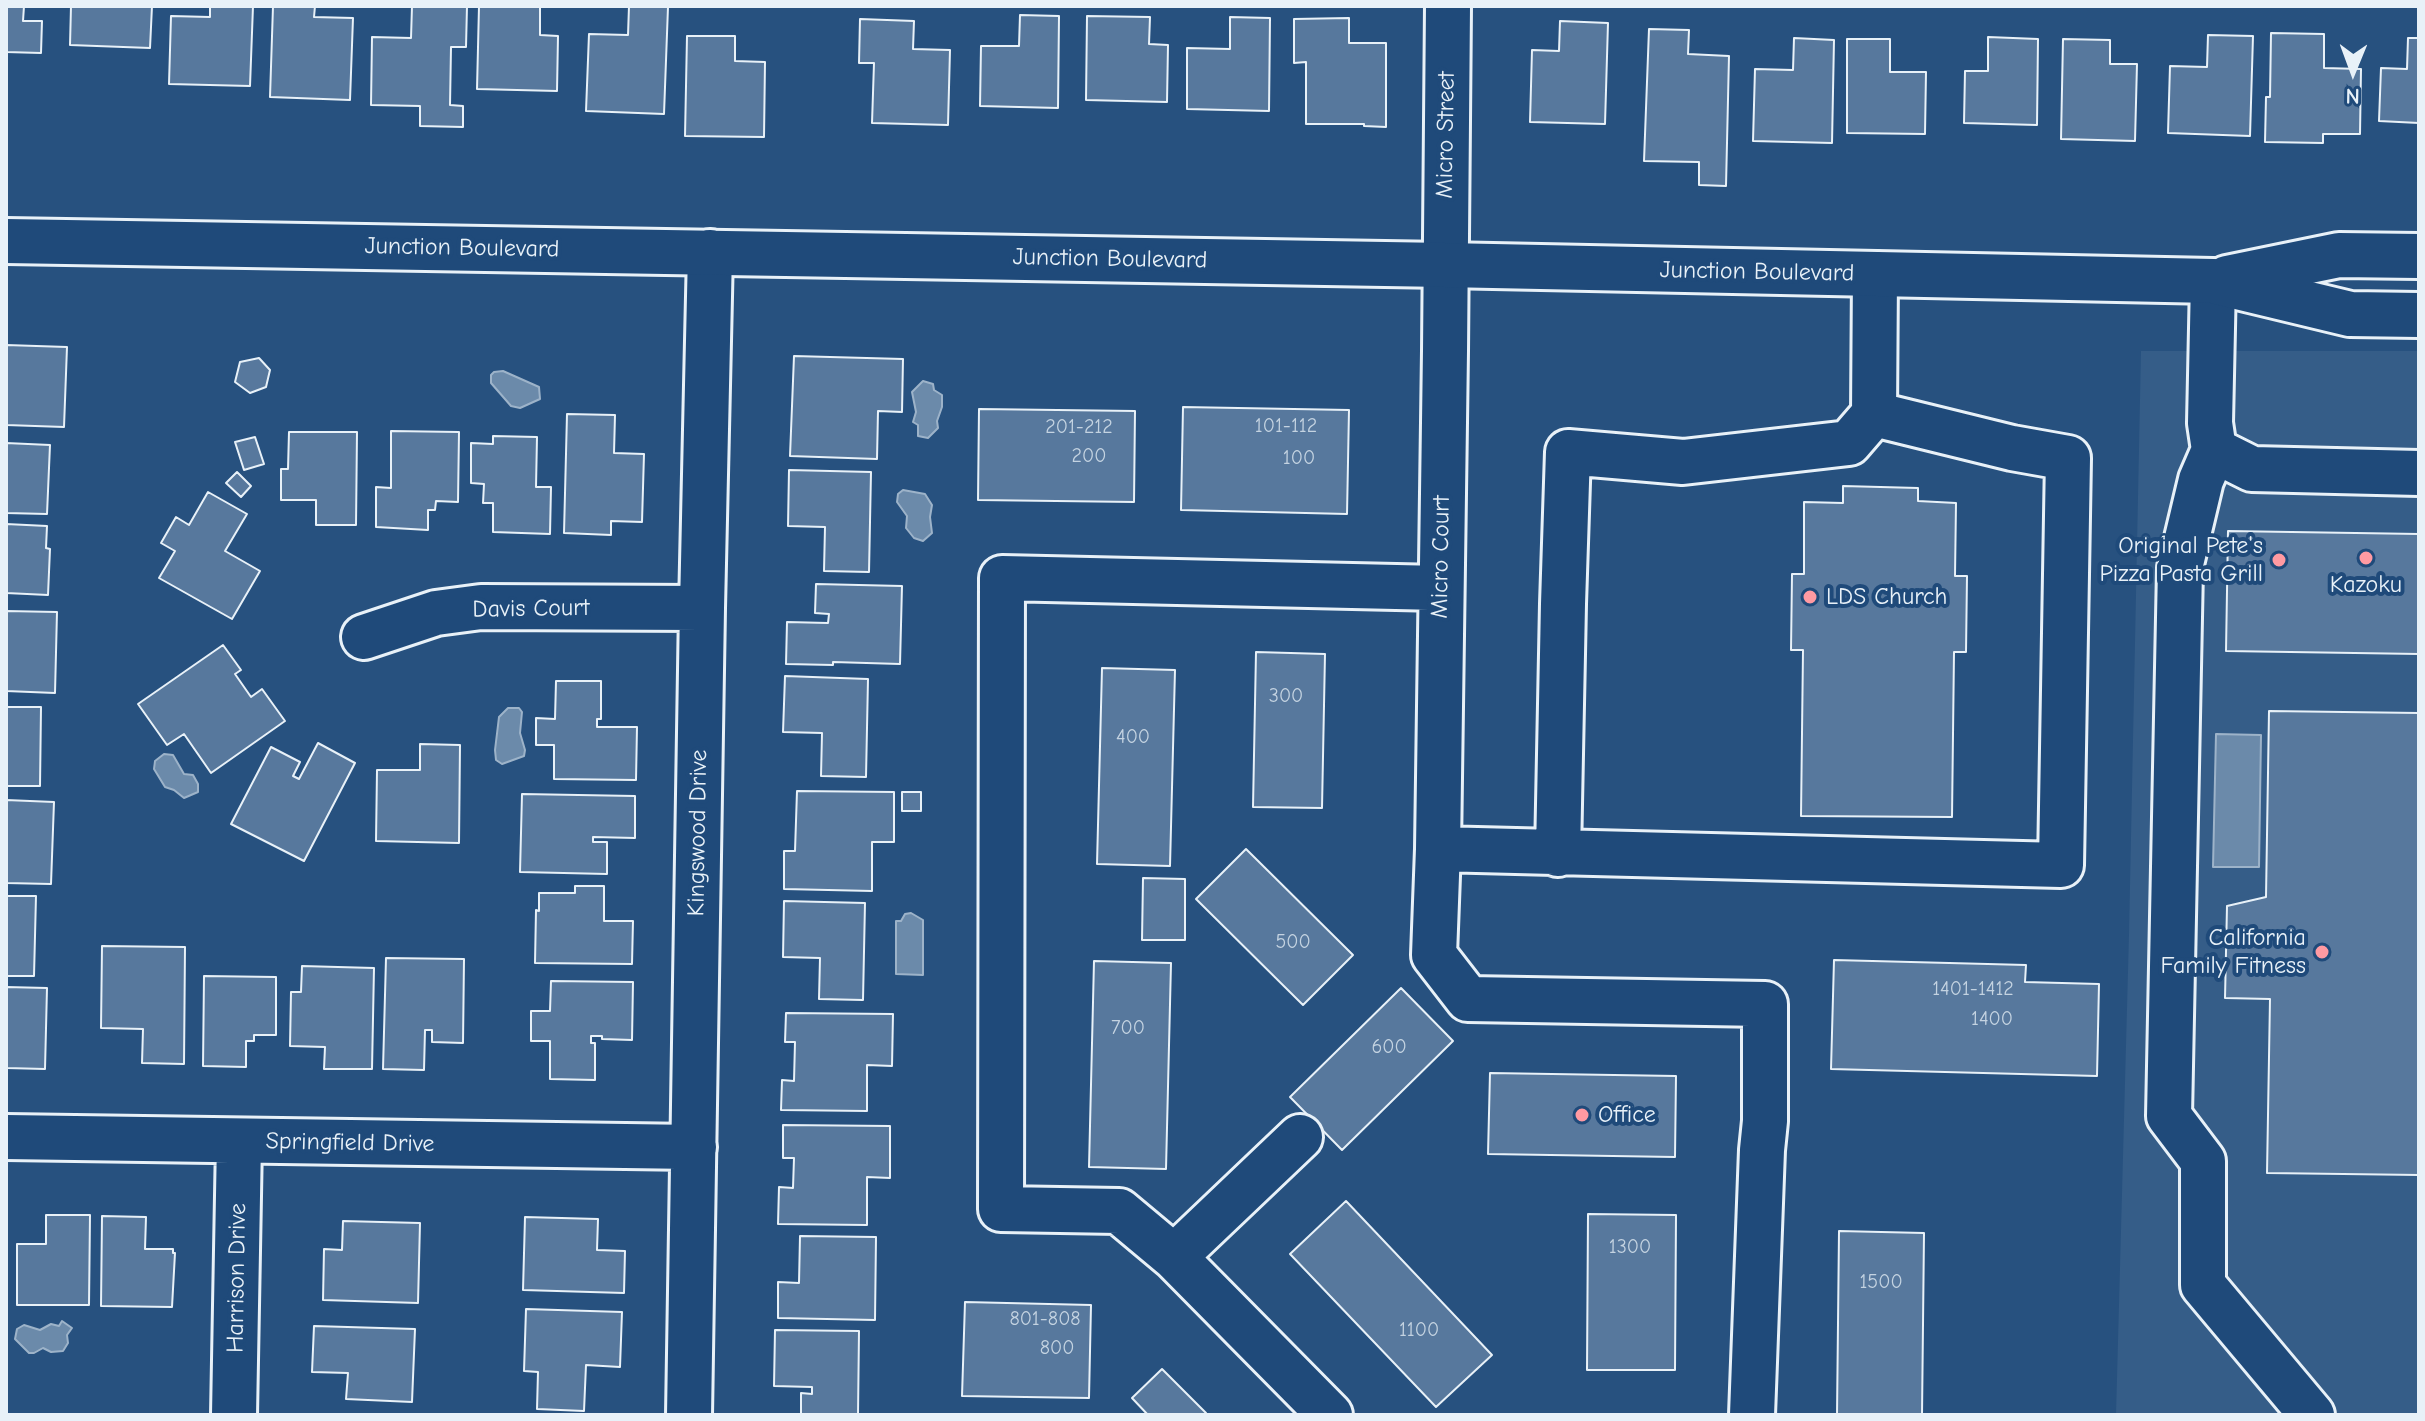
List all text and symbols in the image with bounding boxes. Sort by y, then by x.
north arrow [2313,32,2393,112]
street label: Micro Street [1430,71,1462,199]
text: N [2345,83,2360,109]
street label: Junction Boulevard [364,232,560,264]
street label: Junction Boulevard [1012,243,1208,275]
street label: Junction Boulevard [1659,256,1855,288]
house number: 101-112 [1255,414,1317,438]
house number: 201-212 [1045,415,1113,439]
house number: 200 [1072,444,1106,468]
house number: 100 [1283,446,1315,470]
street label: Micro Court [1426,495,1456,619]
place label: Original Pete's Pizza Pasta Grill [2099,532,2263,588]
marker: Kazoku [2357,549,2375,567]
marker: Original Pete's Pizza Pasta Grill [2270,551,2288,569]
place label: Kazoku [2330,571,2402,599]
place label: LDS Church [1826,583,1947,611]
marker: LDS Church [1801,588,1819,606]
street label: Davis Court [472,594,590,624]
house number: 300 [1269,684,1303,708]
house number: 400 [1116,725,1150,749]
street label: Kingswood Drive [682,749,714,917]
place label: California Family Fitness [2160,924,2306,980]
house number: 500 [1275,930,1311,954]
marker: California Family Fitness [2313,943,2331,961]
house number: 1401-1412 [1932,977,2014,1001]
house number: 1400 [1971,1007,2013,1031]
house number: 700 [1111,1016,1145,1040]
house number: 600 [1371,1035,1407,1059]
place label: Office [1598,1101,1656,1129]
marker: Office [1573,1106,1591,1124]
street label: Springfield Drive [265,1127,435,1159]
street label: Harrison Drive [221,1203,253,1353]
house number: 1300 [1609,1235,1651,1259]
house number: 1500 [1859,1270,1903,1294]
house number: 801-808 [1009,1307,1081,1331]
house number: 1100 [1399,1318,1439,1342]
house number: 800 [1040,1336,1074,1360]

